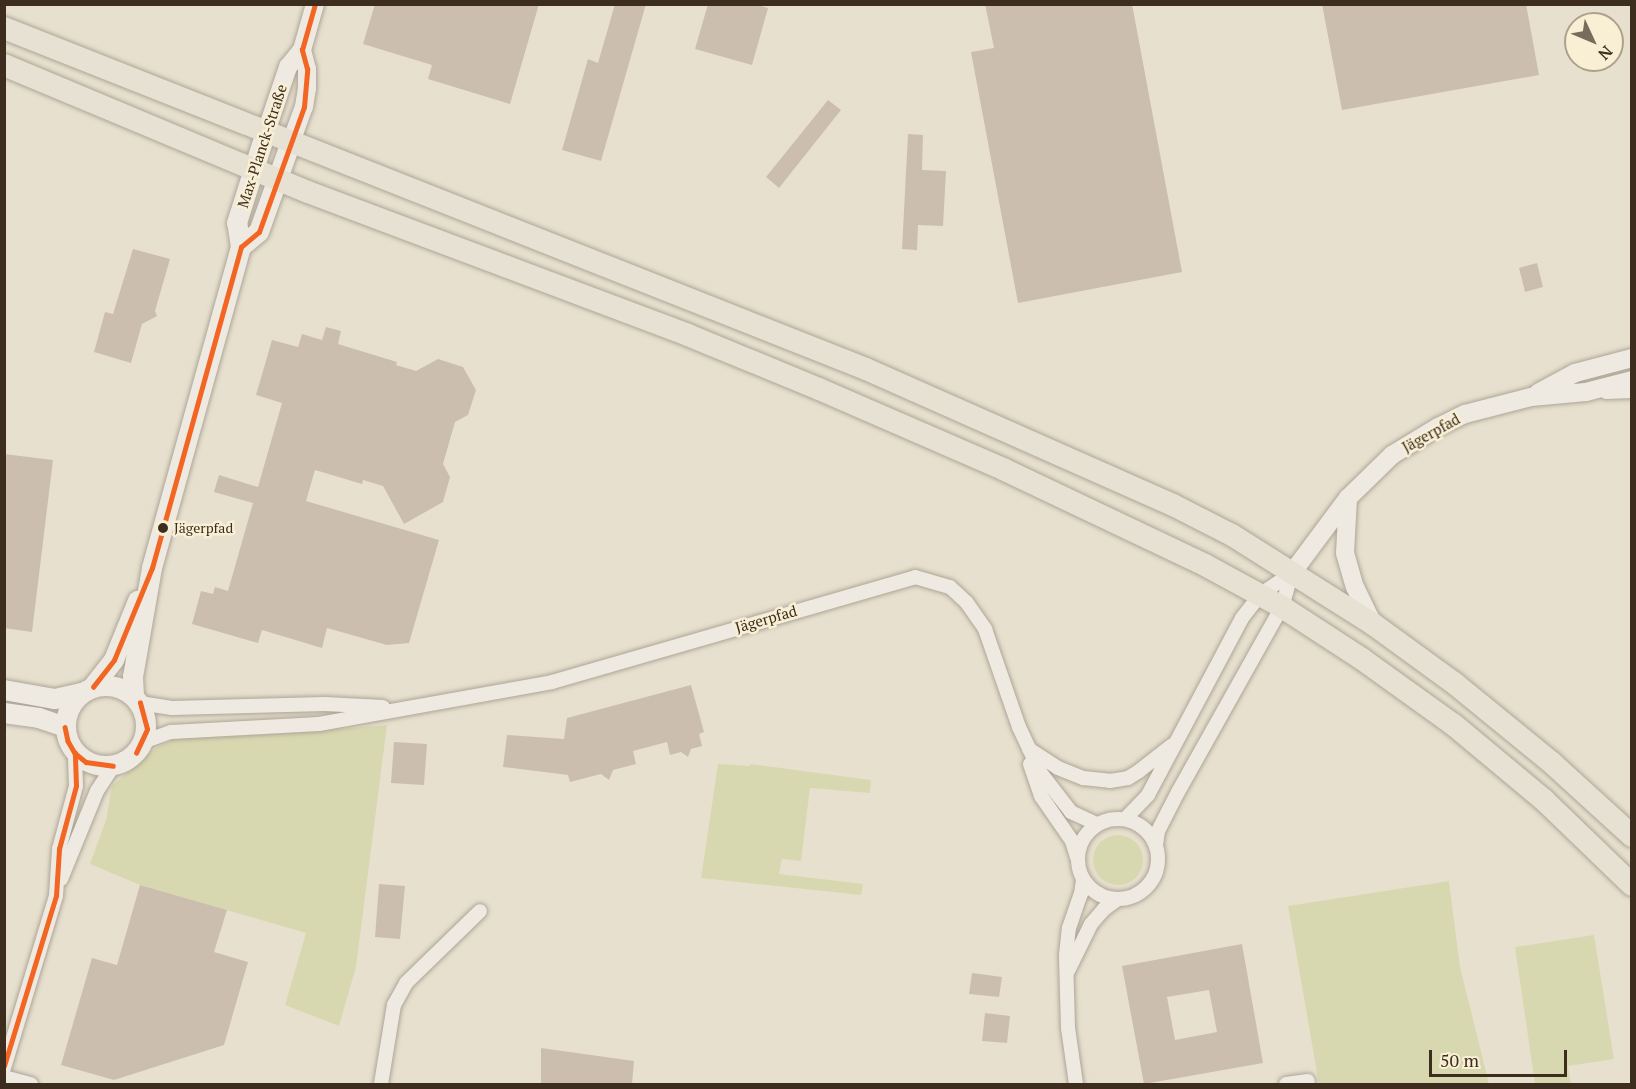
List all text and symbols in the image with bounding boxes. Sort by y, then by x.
north arrow [1564,12,1624,72]
text: N [1593,41,1618,65]
street label: Max-Planck-Straße [234,82,290,210]
street label: Jägerpfad [1399,410,1463,456]
place label: Jägerpfad [174,520,233,536]
marker: Jägerpfad [157,522,169,534]
street label: Jägerpfad [733,602,799,636]
scale bar [1432,1038,1570,1076]
text: 50 m [1440,1048,1479,1072]

